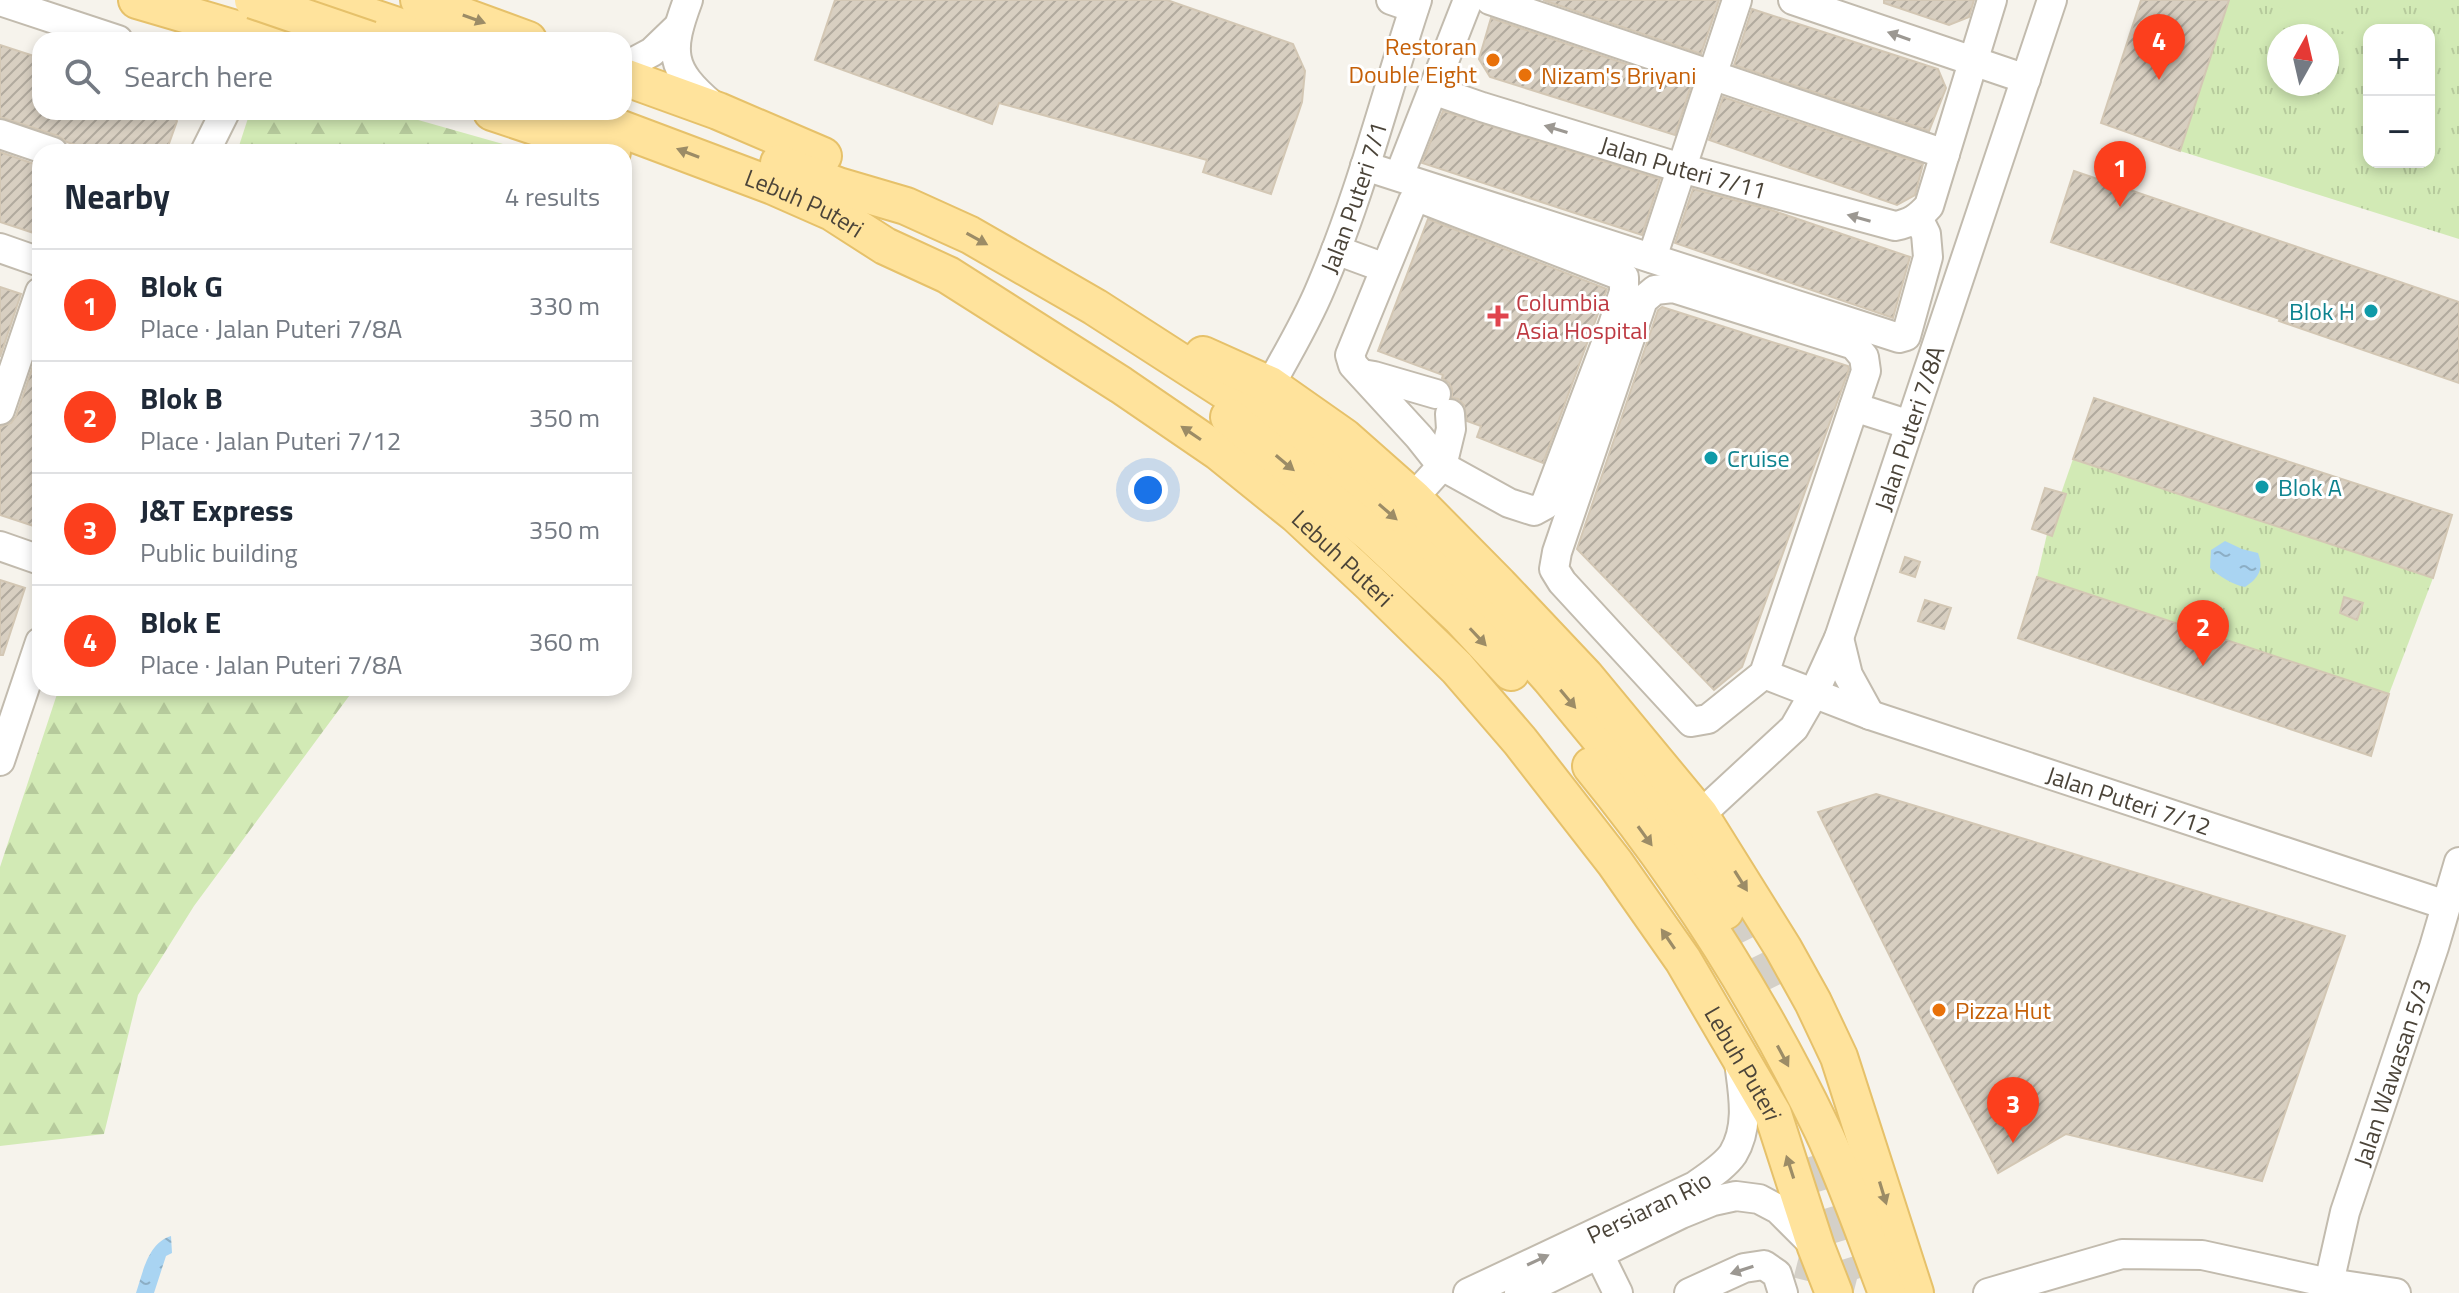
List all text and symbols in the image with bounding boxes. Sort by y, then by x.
one-way arrow [462,14,486,26]
pin: 4 [2133,14,2185,80]
north arrow [2267,24,2339,96]
map controls [2363,24,2435,168]
button: + [2363,24,2435,96]
place label: Restoran Double Eight [1348,28,1478,92]
one-way arrow [1887,29,1911,41]
search box [32,32,632,120]
marker: Restoran Double Eight [1484,51,1502,69]
text: Search here [124,53,273,99]
icon: search [60,54,104,98]
place label: Nizam's Briyani [1541,57,1696,93]
marker: Nizam's Briyani [1516,66,1534,84]
button: − [2363,96,2435,168]
street label: Jalan Puteri 7/1 [1311,117,1396,279]
one-way arrow [1543,122,1567,135]
street label: Jalan Puteri 7/11 [1596,126,1770,208]
pin: 1 [2094,141,2146,207]
one-way arrow [676,146,700,159]
street label: Lebuh Puteri [740,159,871,246]
text: Nearby [64,170,170,222]
text: 4 results [505,177,600,216]
one-way arrow [1847,211,1871,224]
one-way arrow [966,232,988,246]
text: Blok G [140,263,223,309]
place label: Columbia Asia Hospital [1516,284,1648,348]
text: 1 [83,286,97,325]
text: 330 m [529,286,600,325]
place label: Blok H [2289,293,2355,329]
marker: Blok H [2362,302,2380,320]
marker: Columbia Asia Hospital [1487,305,1509,327]
text: Place · Jalan Puteri 7/8A [140,309,402,348]
street label: Jalan Puteri 7/8A [1865,341,1953,516]
text: Blok B [140,375,223,421]
text: 2 [83,398,97,437]
text: 350 m [529,398,600,437]
text: Place · Jalan Puteri 7/12 [140,421,401,460]
one-way arrow [1180,426,1201,441]
place label: Cruise [1727,440,1790,476]
marker: Cruise [1702,449,1720,467]
one-way arrow [1275,454,1295,471]
place label: Blok A [2278,469,2342,505]
your location [1128,470,1168,510]
marker: Blok A [2253,478,2271,496]
text: J&T Express [140,487,293,533]
street label: Lebuh Puteri [1284,501,1402,615]
one-way arrow [1378,503,1397,521]
text: 3 [83,510,97,549]
text: 350 m [529,510,600,549]
text: Public building [140,533,298,572]
text: Blok E [140,599,221,645]
pin: 2 [2177,600,2229,666]
text: 4 [83,622,97,661]
text: 360 m [529,622,600,661]
one-way arrow [1469,627,1487,646]
text: Place · Jalan Puteri 7/8A [140,645,402,684]
one-way arrow [1559,689,1576,709]
street label: Jalan Puteri 7/12 [2042,756,2216,844]
one-way arrow [1636,826,1652,847]
one-way arrow [1733,870,1748,893]
one-way arrow [1661,928,1676,949]
street label: Jalan Wawasan 5/3 [2344,974,2440,1171]
place label: Pizza Hut [1955,992,2052,1028]
street label: Lebuh Puteri [1696,999,1792,1125]
marker: Pizza Hut [1930,1001,1948,1019]
one-way arrow [1776,1045,1790,1067]
pin: 3 [1987,1077,2039,1143]
one-way arrow [1783,1154,1796,1178]
street label: Persiaran Rio [1580,1162,1718,1253]
one-way arrow [1877,1181,1890,1205]
one-way arrow [1527,1253,1550,1267]
one-way arrow [1730,1264,1754,1277]

